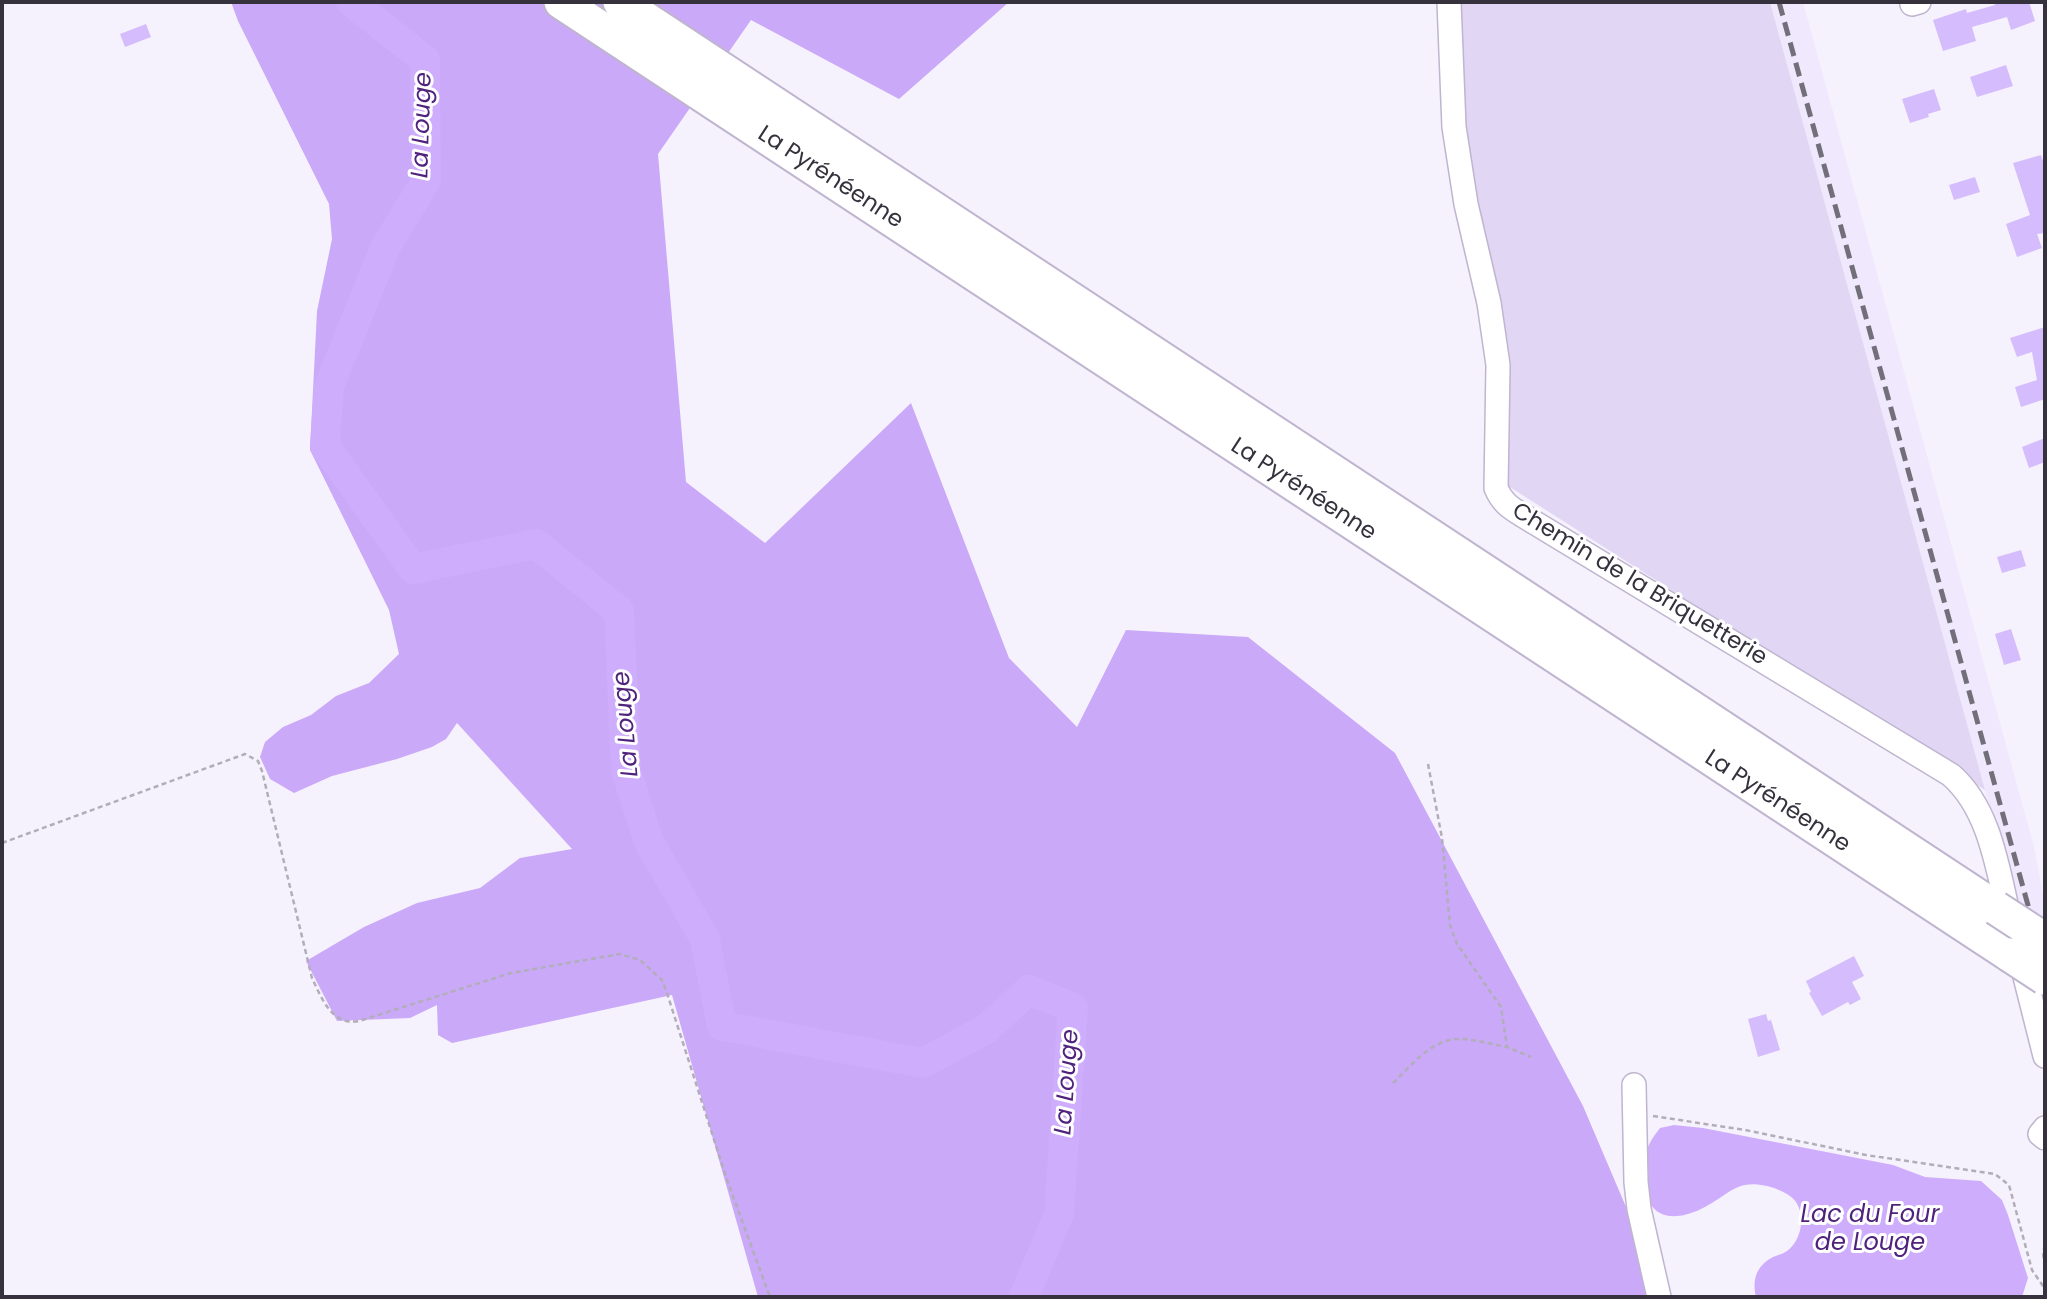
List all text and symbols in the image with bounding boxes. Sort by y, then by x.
water label: La Louge [407,72,439,178]
street label: La Pyrénéenne [752,121,908,235]
street label: La Pyrénéenne [1225,433,1381,547]
street label: Chemin de la Briquetterie [1506,498,1772,672]
water label: La Louge [608,670,646,778]
street label: La Pyrénéenne [1699,745,1855,859]
water label: La Louge [1050,1028,1086,1136]
water label: Lac du Four de Louge [1801,1202,1939,1258]

